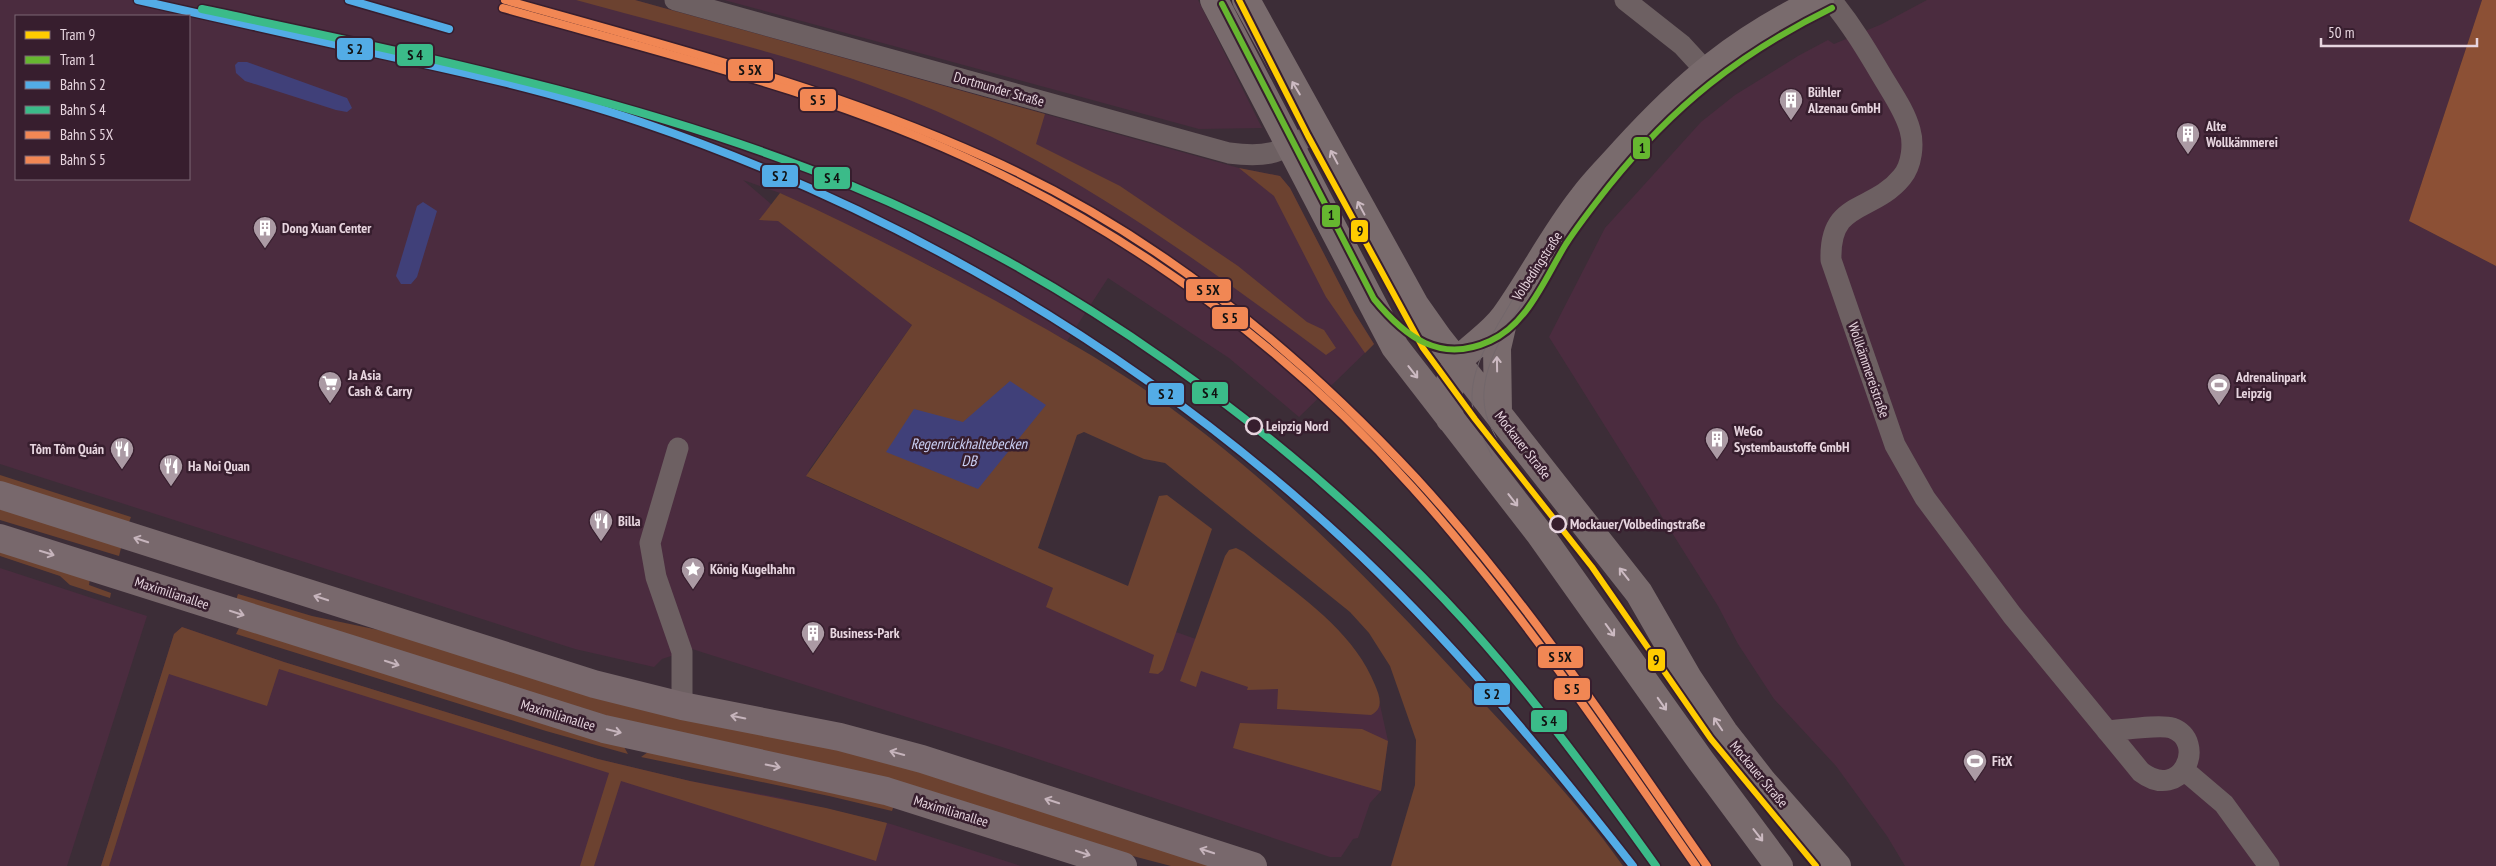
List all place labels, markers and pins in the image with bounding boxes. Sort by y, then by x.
place label: Bühler Alzenau GmbH [1807,83,1881,117]
building icon: Bühler Alzenau GmbH [1778,87,1804,121]
place label: Alte Wollkämmerei [2205,117,2278,151]
building icon: Alte Wollkämmerei [2175,121,2201,155]
building icon: Dong Xuan Center [252,215,278,249]
place label: Dong Xuan Center [282,219,372,237]
place label: Ja Asia Cash & Carry [347,366,412,400]
place label: Adrenalinpark Leipzig [2235,368,2306,402]
supermarket icon: Ja Asia Cash & Carry [317,370,343,404]
sports icon: Adrenalinpark Leipzig [2206,372,2232,406]
marker: Leipzig Nord [1245,417,1263,435]
place label: Leipzig Nord [1266,417,1329,435]
place label: WeGo Systembaustoffe GmbH [1733,422,1849,456]
building icon: WeGo Systembaustoffe GmbH [1704,426,1730,460]
restaurant icon: Tôm Tôm Quán [109,436,135,470]
place label: Tôm Tôm Quán [30,440,104,458]
restaurant icon: Ha Noi Quan [158,453,184,487]
place label: Ha Noi Quan [188,457,250,475]
restaurant icon: Billa [588,508,614,542]
place label: Billa [618,512,641,530]
marker: Mockauer/Volbedingstraße [1549,515,1567,533]
place label: Mockauer/Volbedingstraße [1570,515,1705,533]
place icon: König Kugelhahn [680,556,706,590]
place label: König Kugelhahn [710,560,795,578]
building icon: Business-Park [800,620,826,654]
place label: Business-Park [830,624,900,642]
sports icon: FitX [1962,748,1988,782]
place label: FitX [1992,752,2013,770]

